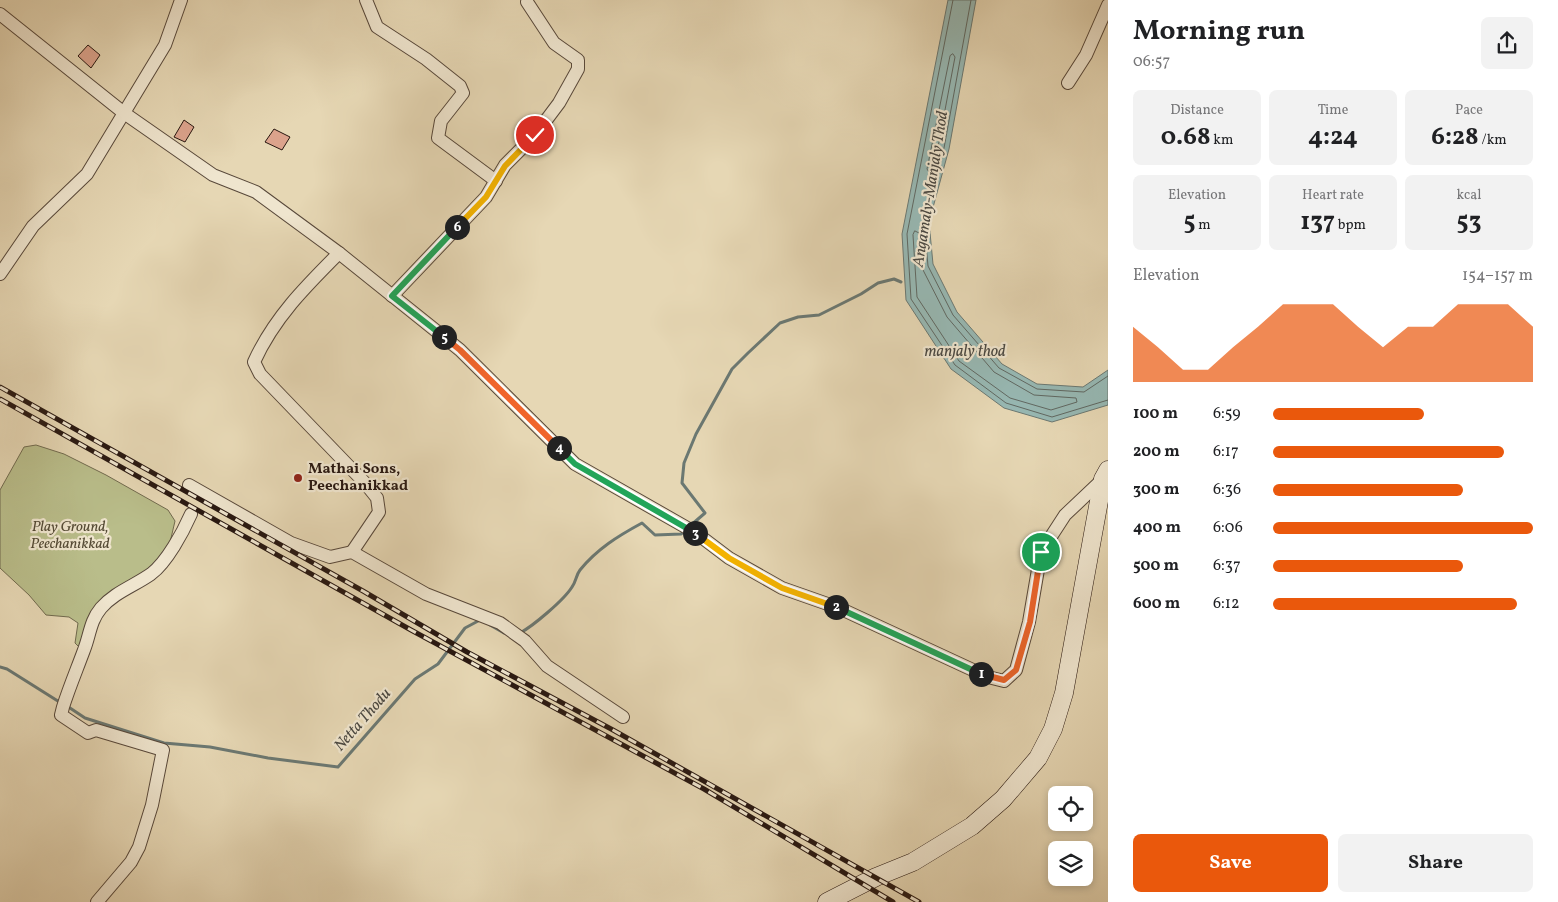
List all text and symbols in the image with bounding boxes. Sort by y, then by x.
text: Morning run [1133,12,1305,51]
button: share [1481,17,1533,69]
text: 06:57 [1133,51,1170,73]
text: Distance [1170,101,1224,120]
text: Time [1318,101,1348,120]
text: Pace [1455,101,1483,120]
water label: Angamaly-Manjaly Thod [908,109,954,270]
pin [514,114,556,156]
text: 0.68 [1161,120,1211,155]
text: 4:24 [1308,120,1358,155]
text: 6:28 [1431,120,1479,155]
icon: check [521,121,549,149]
text: km [1211,131,1233,150]
text: /km [1479,131,1507,150]
text: Elevation [1168,186,1226,205]
text: Heart rate [1302,186,1364,205]
text: kcal [1457,186,1481,205]
text: 5 [1183,205,1195,240]
text: 137 [1300,205,1335,240]
text: 53 [1457,205,1481,240]
pin: 6 [444,214,470,240]
text: m [1195,216,1211,235]
text: bpm [1335,216,1366,235]
text: 6 [454,218,461,237]
text: Elevation [1133,265,1200,287]
text: 154–157 m [1462,265,1533,287]
pin: 5 [432,324,456,350]
text: 5 [441,328,448,347]
water label: manjaly thod [924,341,1006,363]
text: 100 m [1133,403,1178,425]
text: 6:59 [1213,403,1241,425]
pin: 4 [546,436,572,460]
text: 4 [555,439,564,458]
text: 200 m [1133,441,1180,463]
text: 6:17 [1213,441,1239,463]
place label: Mathai Sons, Peechanikkad [308,459,408,497]
marker: Mathai Sons, Peechanikkad [292,472,304,484]
text: 300 m [1133,479,1179,501]
text: 6:36 [1213,479,1241,501]
park label: Play Ground, Peechanikkad [30,517,110,555]
text: 400 m [1133,517,1181,539]
text: 6:06 [1213,517,1243,539]
pin: 3 [682,520,708,546]
text: 3 [692,524,699,543]
pin [1020,531,1062,573]
icon: arrive [1027,538,1055,566]
text: 500 m [1133,555,1179,577]
text: 6:37 [1213,555,1241,577]
text: 600 m [1133,593,1180,615]
text: 6:12 [1213,593,1240,615]
pin: 2 [824,594,848,620]
text: 2 [833,598,840,617]
pin: 1 [968,662,994,686]
text: 1 [979,665,984,684]
water label: Netta Thodu [329,684,397,756]
map controls [1048,786,1093,886]
button: locate [1048,786,1093,831]
button: Save [1133,834,1328,892]
button: Share [1338,834,1533,892]
button: layers [1048,841,1093,886]

